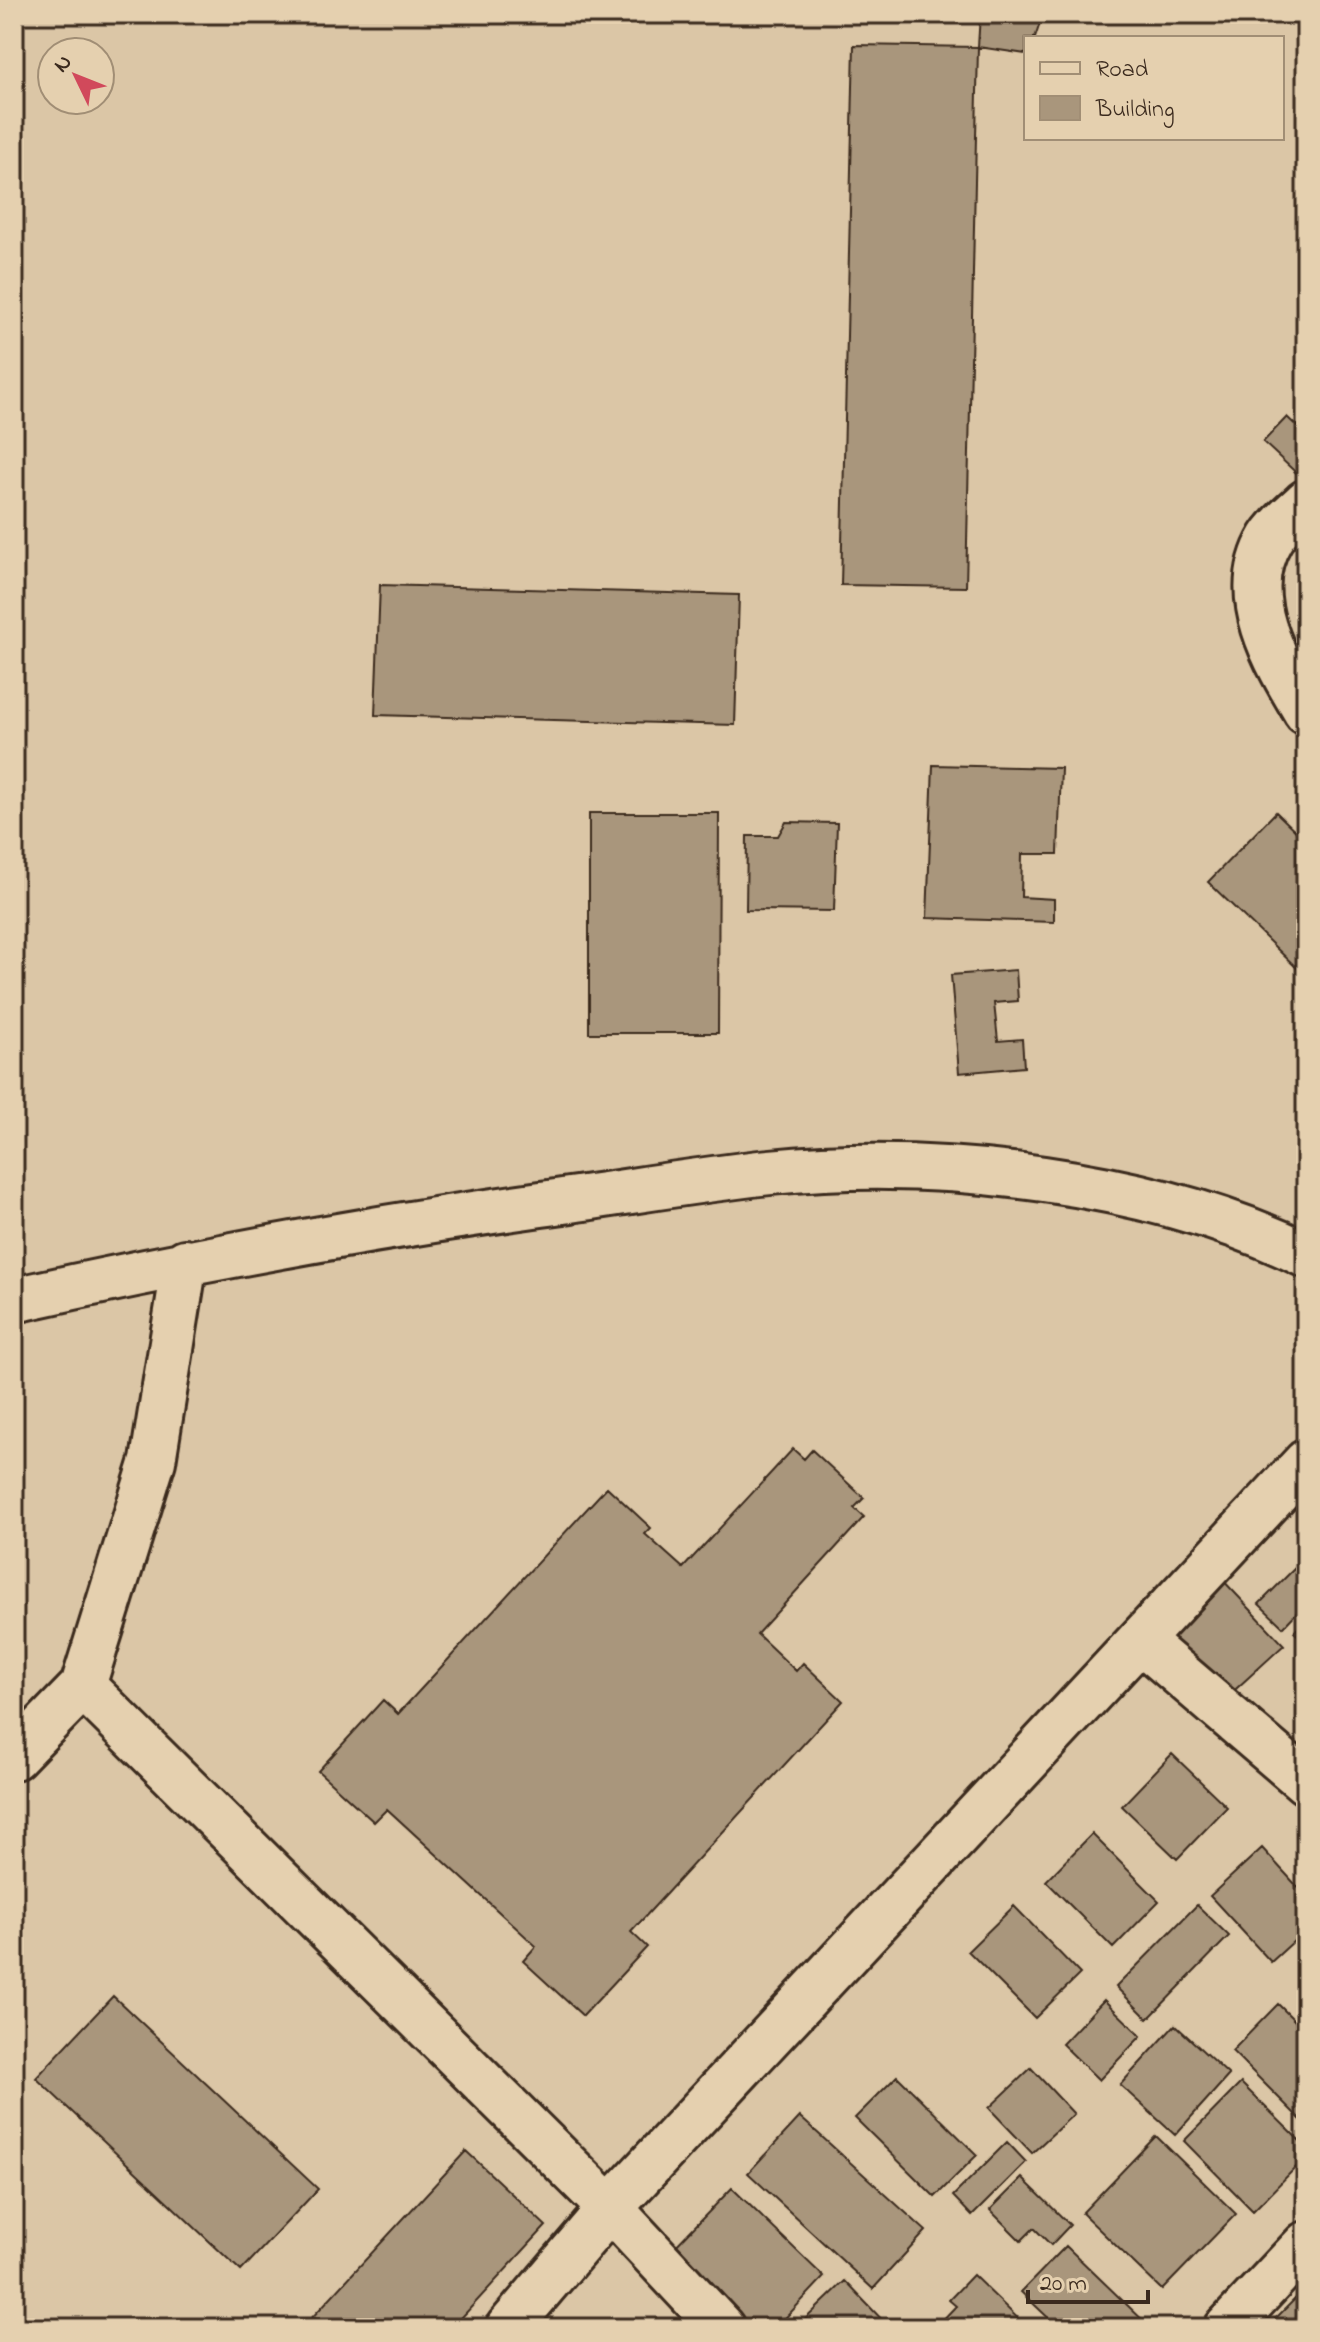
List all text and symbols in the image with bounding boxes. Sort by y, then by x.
north arrow [36,36,116,116]
legend [1024,36,1284,140]
text: N [47,48,80,81]
text: Road [1096,53,1149,88]
text: Building [1095,93,1175,128]
scale bar [1028,2254,1148,2304]
text: 20 m [1040,2267,1087,2302]

